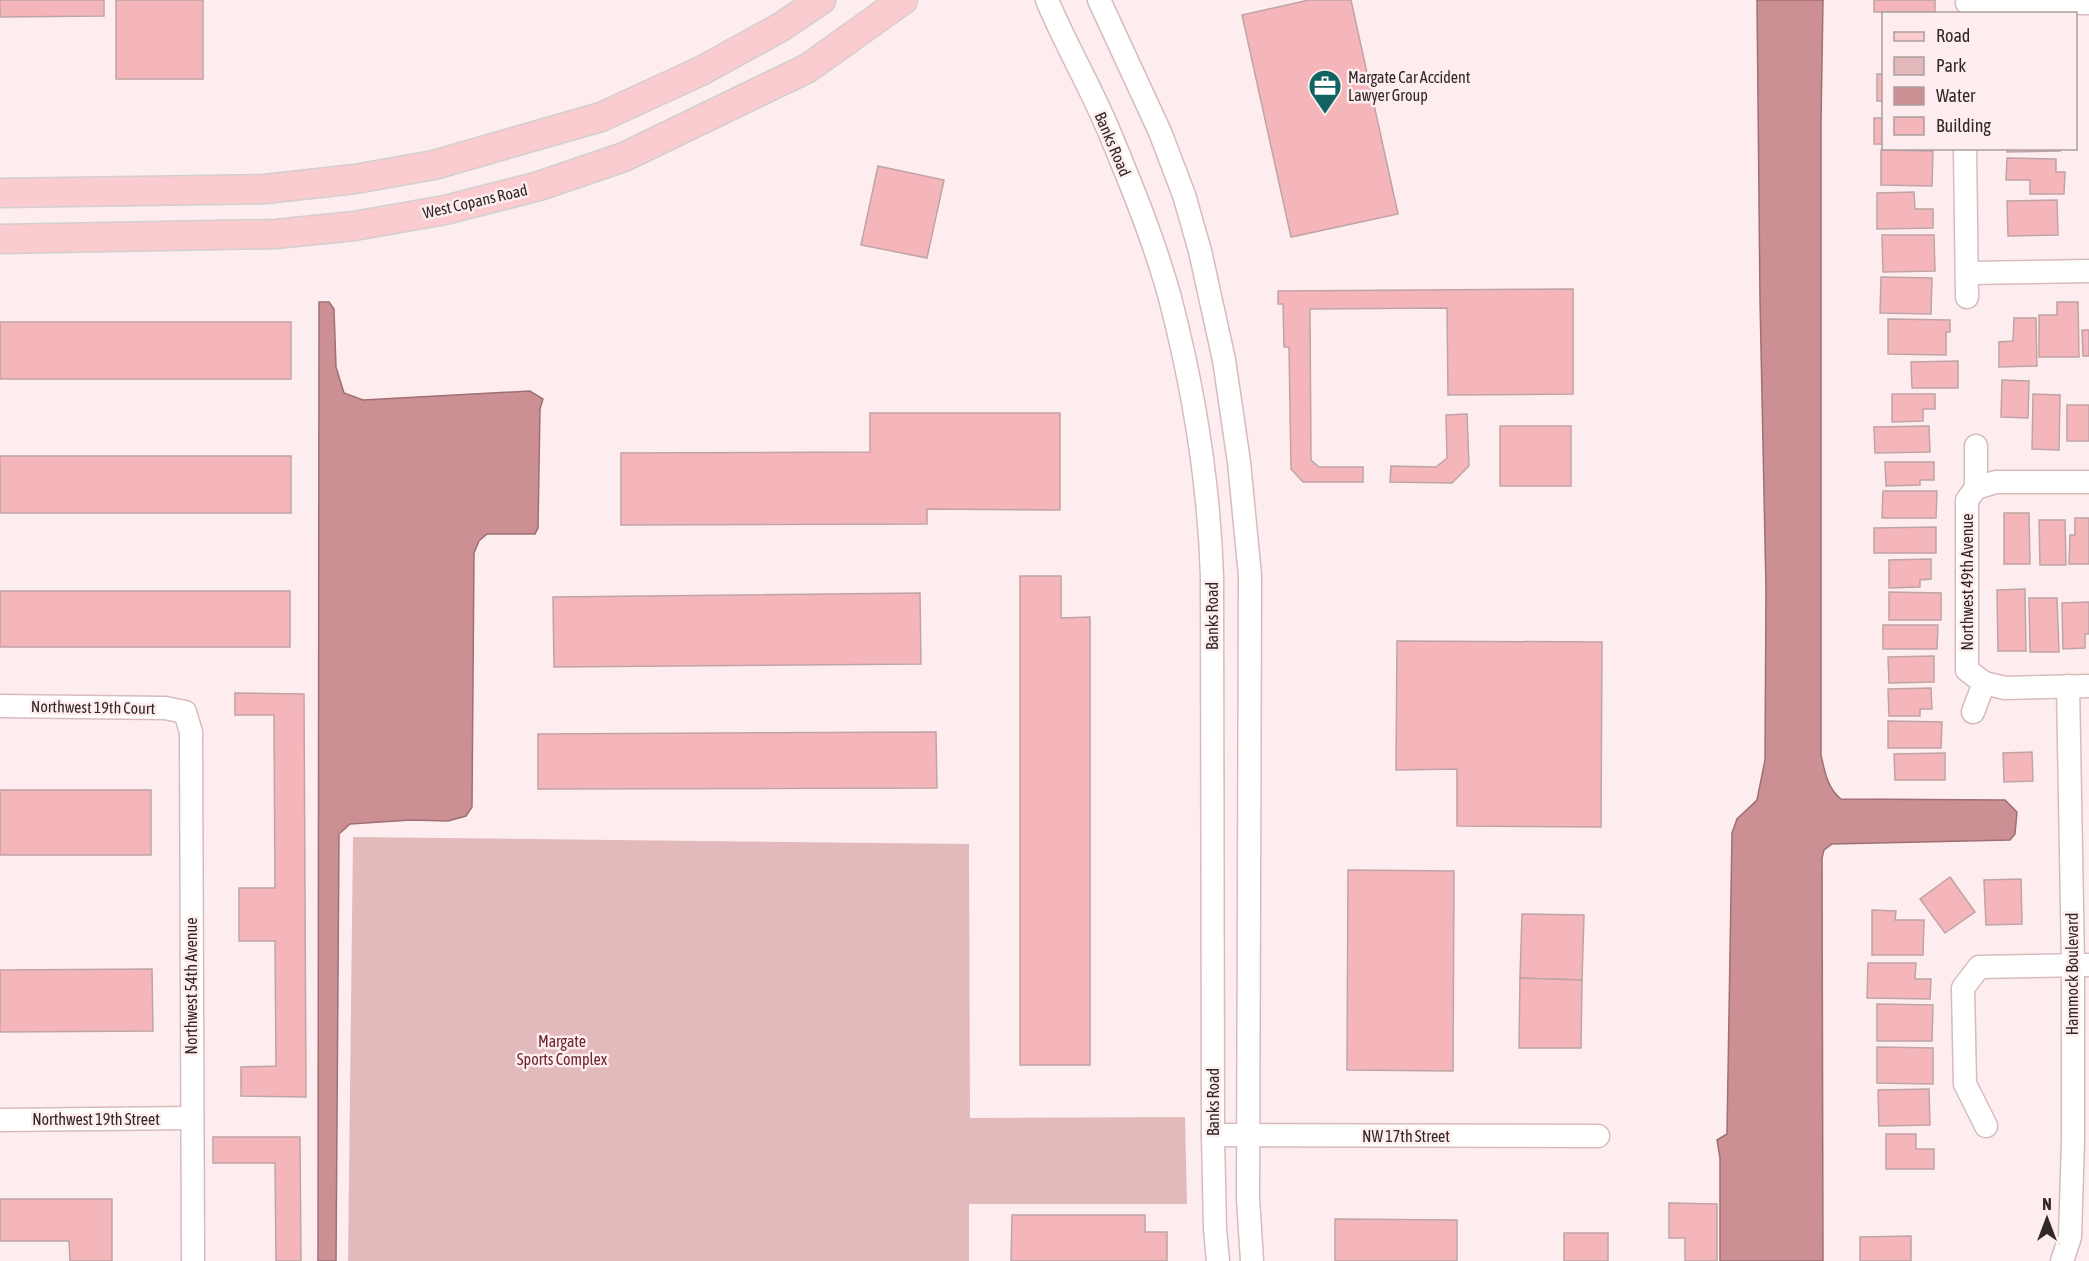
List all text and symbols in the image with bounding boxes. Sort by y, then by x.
legend [1882,12,2077,150]
text: Road [1936,25,1970,46]
text: Park [1936,55,1966,76]
office icon: Margate Car Accident Lawyer Group [1307,68,1343,115]
place label: Margate Car Accident Lawyer Group [1348,68,1471,105]
text: Water [1936,85,1976,106]
street label: Banks Road [1091,109,1135,179]
text: Building [1936,115,1991,136]
street label: West Copans Road [421,180,529,223]
street label: Northwest 49th Avenue [1958,514,1976,650]
street label: Banks Road [1203,582,1221,650]
street label: Northwest 19th Court [31,697,156,717]
street label: Hammock Boulevard [2063,913,2081,1035]
street label: Northwest 54th Avenue [182,918,200,1054]
park label: Margate Sports Complex [517,1032,608,1069]
street label: Banks Road [1204,1068,1222,1136]
street label: Northwest 19th Street [32,1110,160,1128]
street label: NW 17th Street [1362,1127,1450,1145]
north arrow [2017,1189,2077,1249]
text: N [2042,1195,2052,1213]

